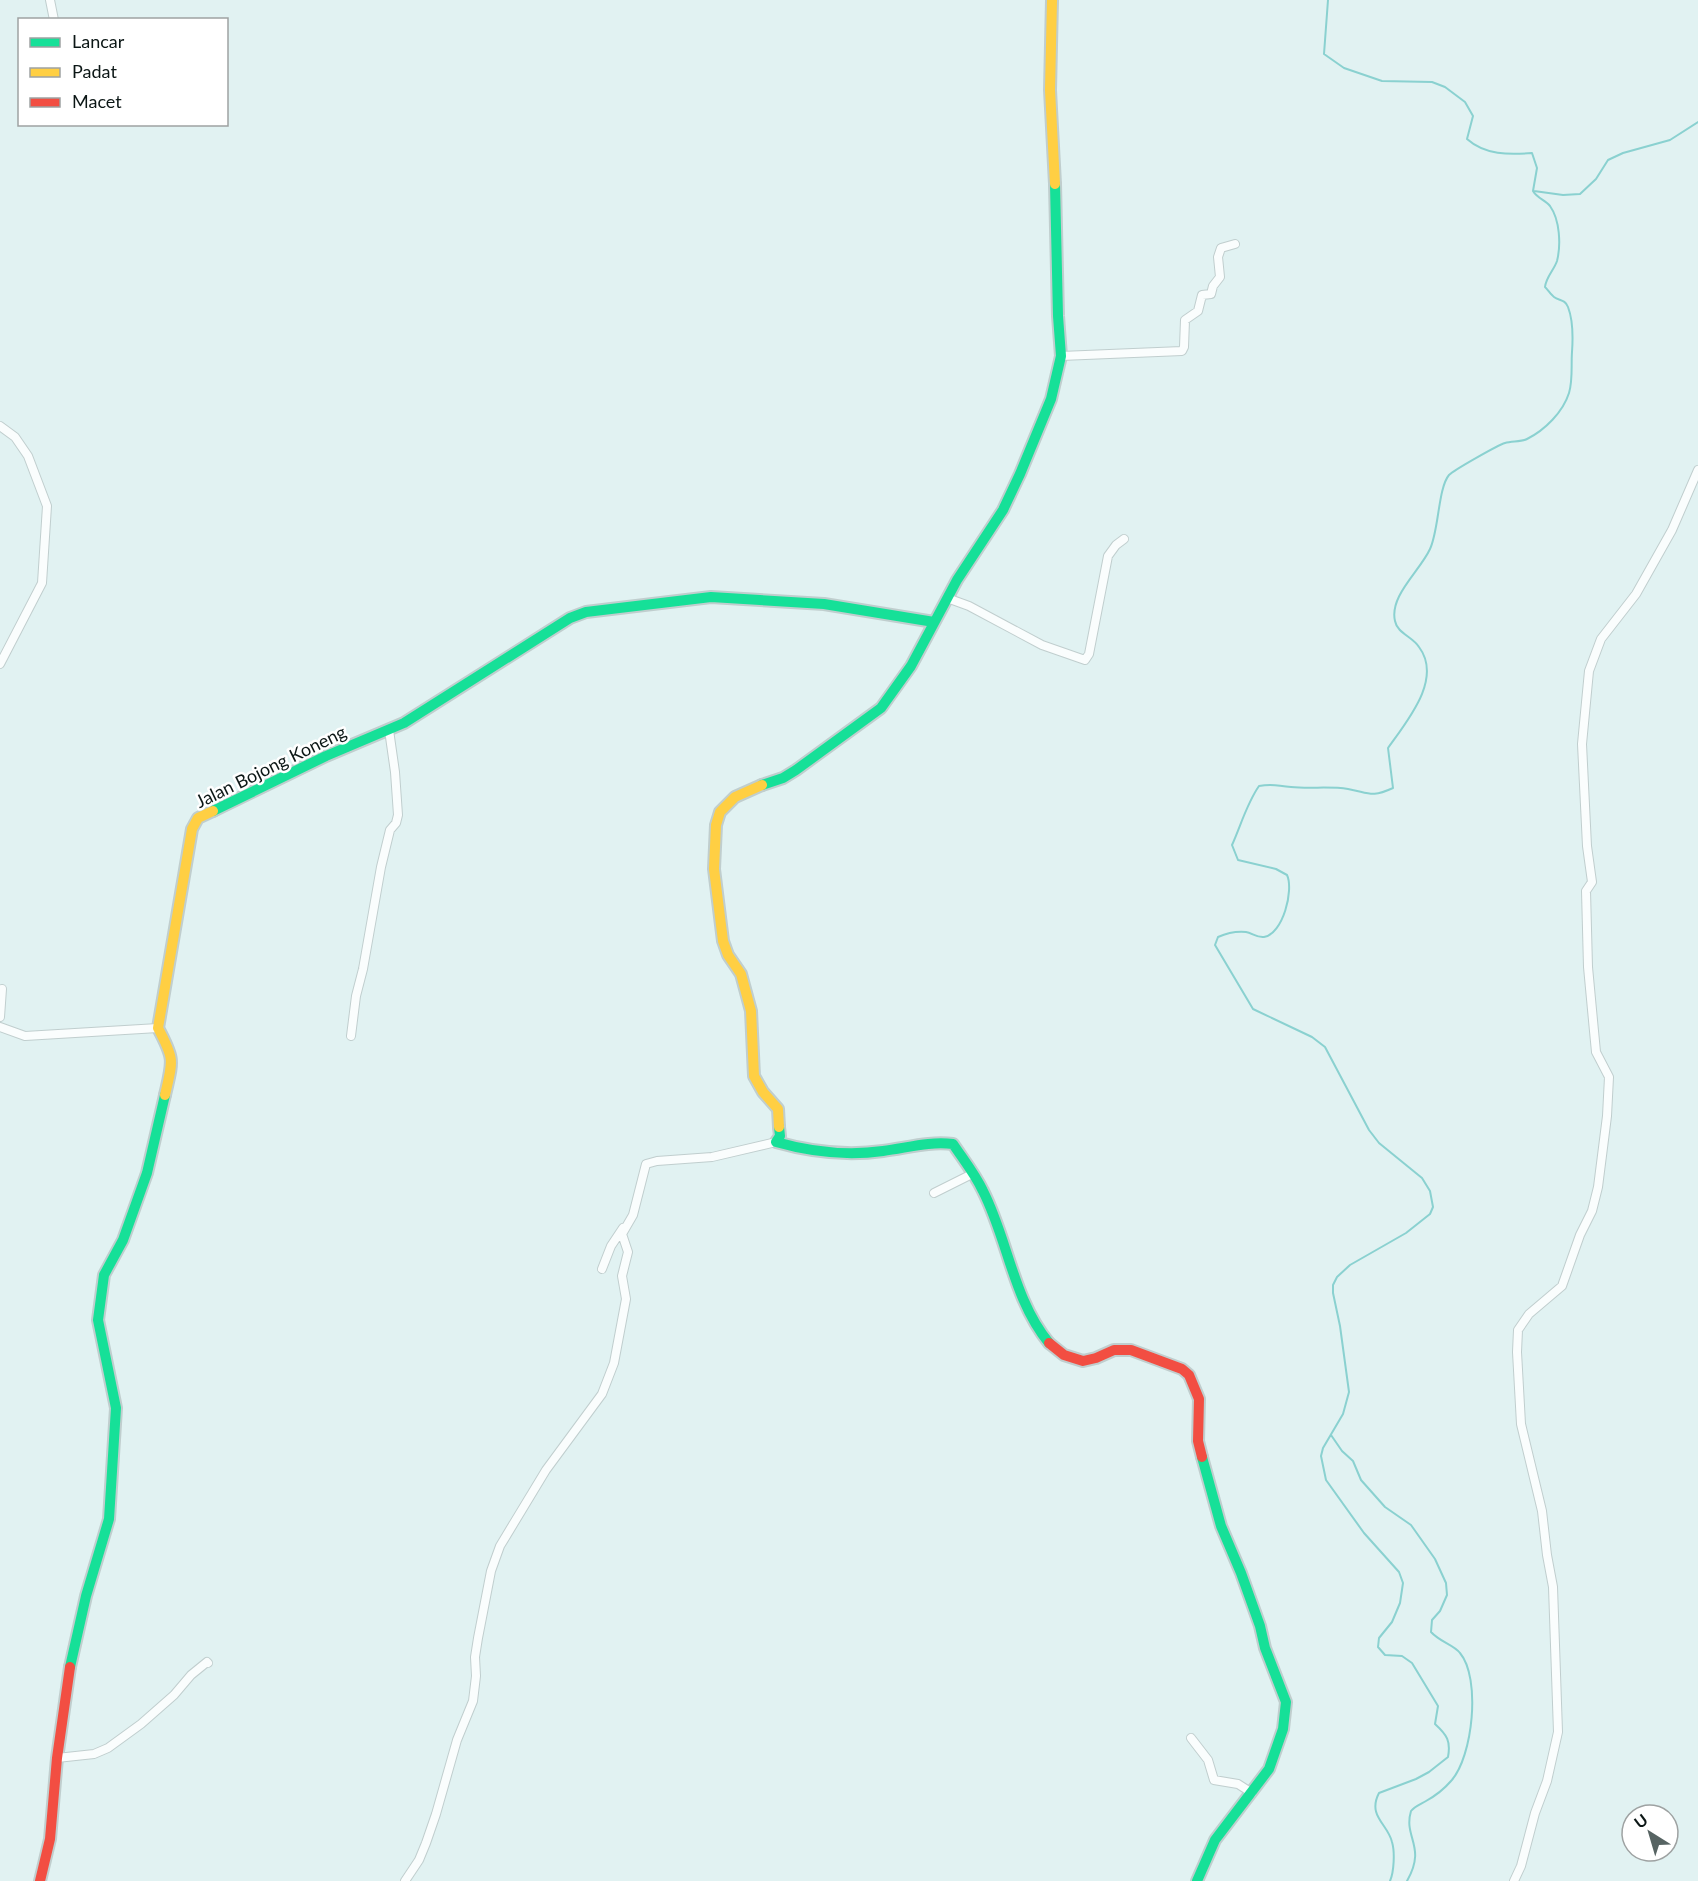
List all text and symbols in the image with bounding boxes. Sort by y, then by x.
legend [18,18,228,126]
text: Lancar [72,30,125,52]
text: Padat [72,60,117,82]
text: Macet [72,90,122,112]
street label: Jalan Bojong Koneng [192,720,349,812]
north arrow [1620,1803,1680,1863]
text: U [1630,1809,1651,1832]

